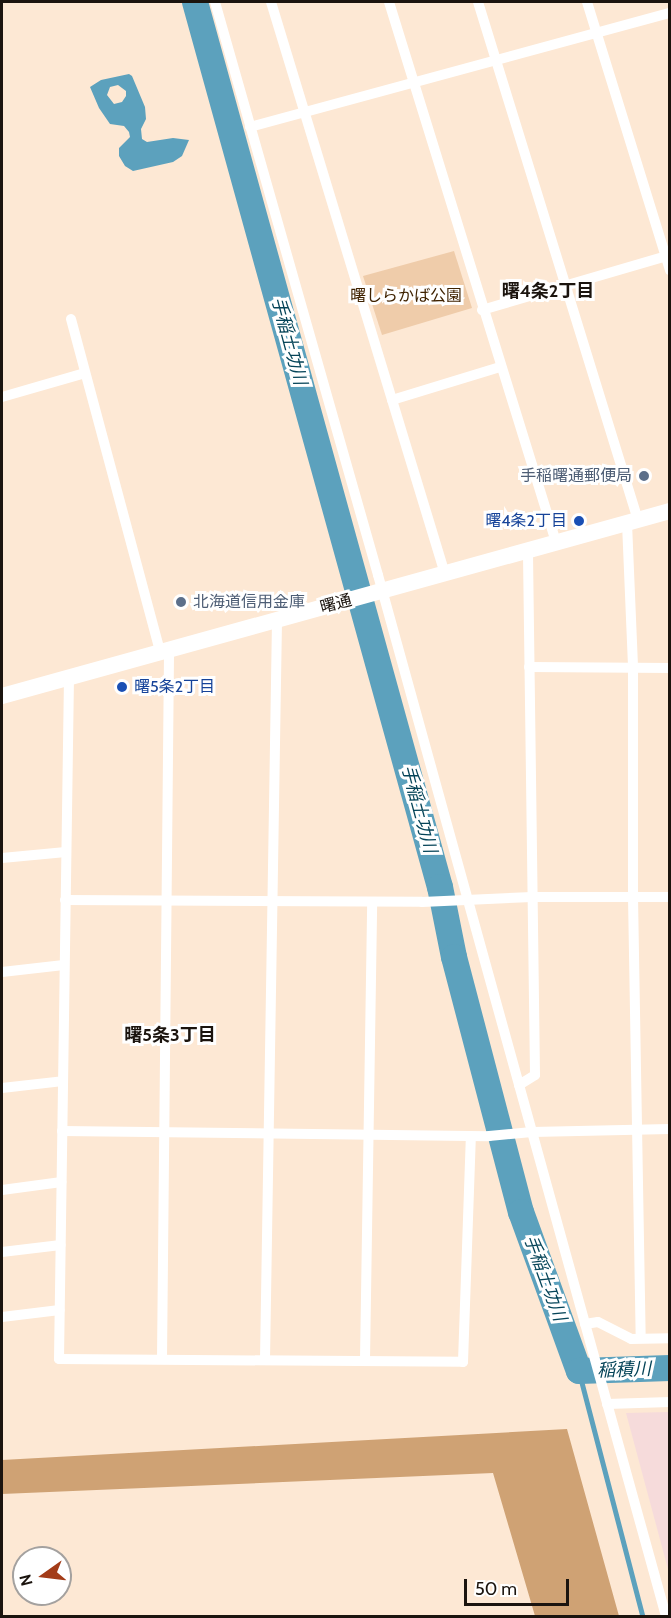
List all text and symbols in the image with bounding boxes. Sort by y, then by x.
district label: 曙4条2丁目 [502,280,594,302]
park label: 曙しらかば公園 [350,286,462,306]
water label: 手稲土功川 [267,295,311,387]
place label: 手稲曙通郵便局 [520,466,632,486]
marker: 手稲曙通郵便局 [637,469,651,483]
place label: 曙4条2丁目 [485,511,567,531]
marker: 曙4条2丁目 [572,514,586,528]
street label: 曙通 [318,591,354,617]
place label: 北海道信用金庫 [193,592,305,612]
marker: 北海道信用金庫 [174,595,188,609]
place label: 曙5条2丁目 [134,677,215,697]
marker: 曙5条2丁目 [115,680,129,694]
water label: 手稲土功川 [397,763,441,855]
district label: 曙5条3丁目 [124,1024,216,1046]
water label: 手稲土功川 [519,1232,571,1324]
water label: 稲積川 [597,1358,651,1382]
north arrow [12,1546,72,1606]
scale bar [467,1567,572,1605]
text: N [15,1572,37,1588]
text: 50 m [475,1578,517,1600]

